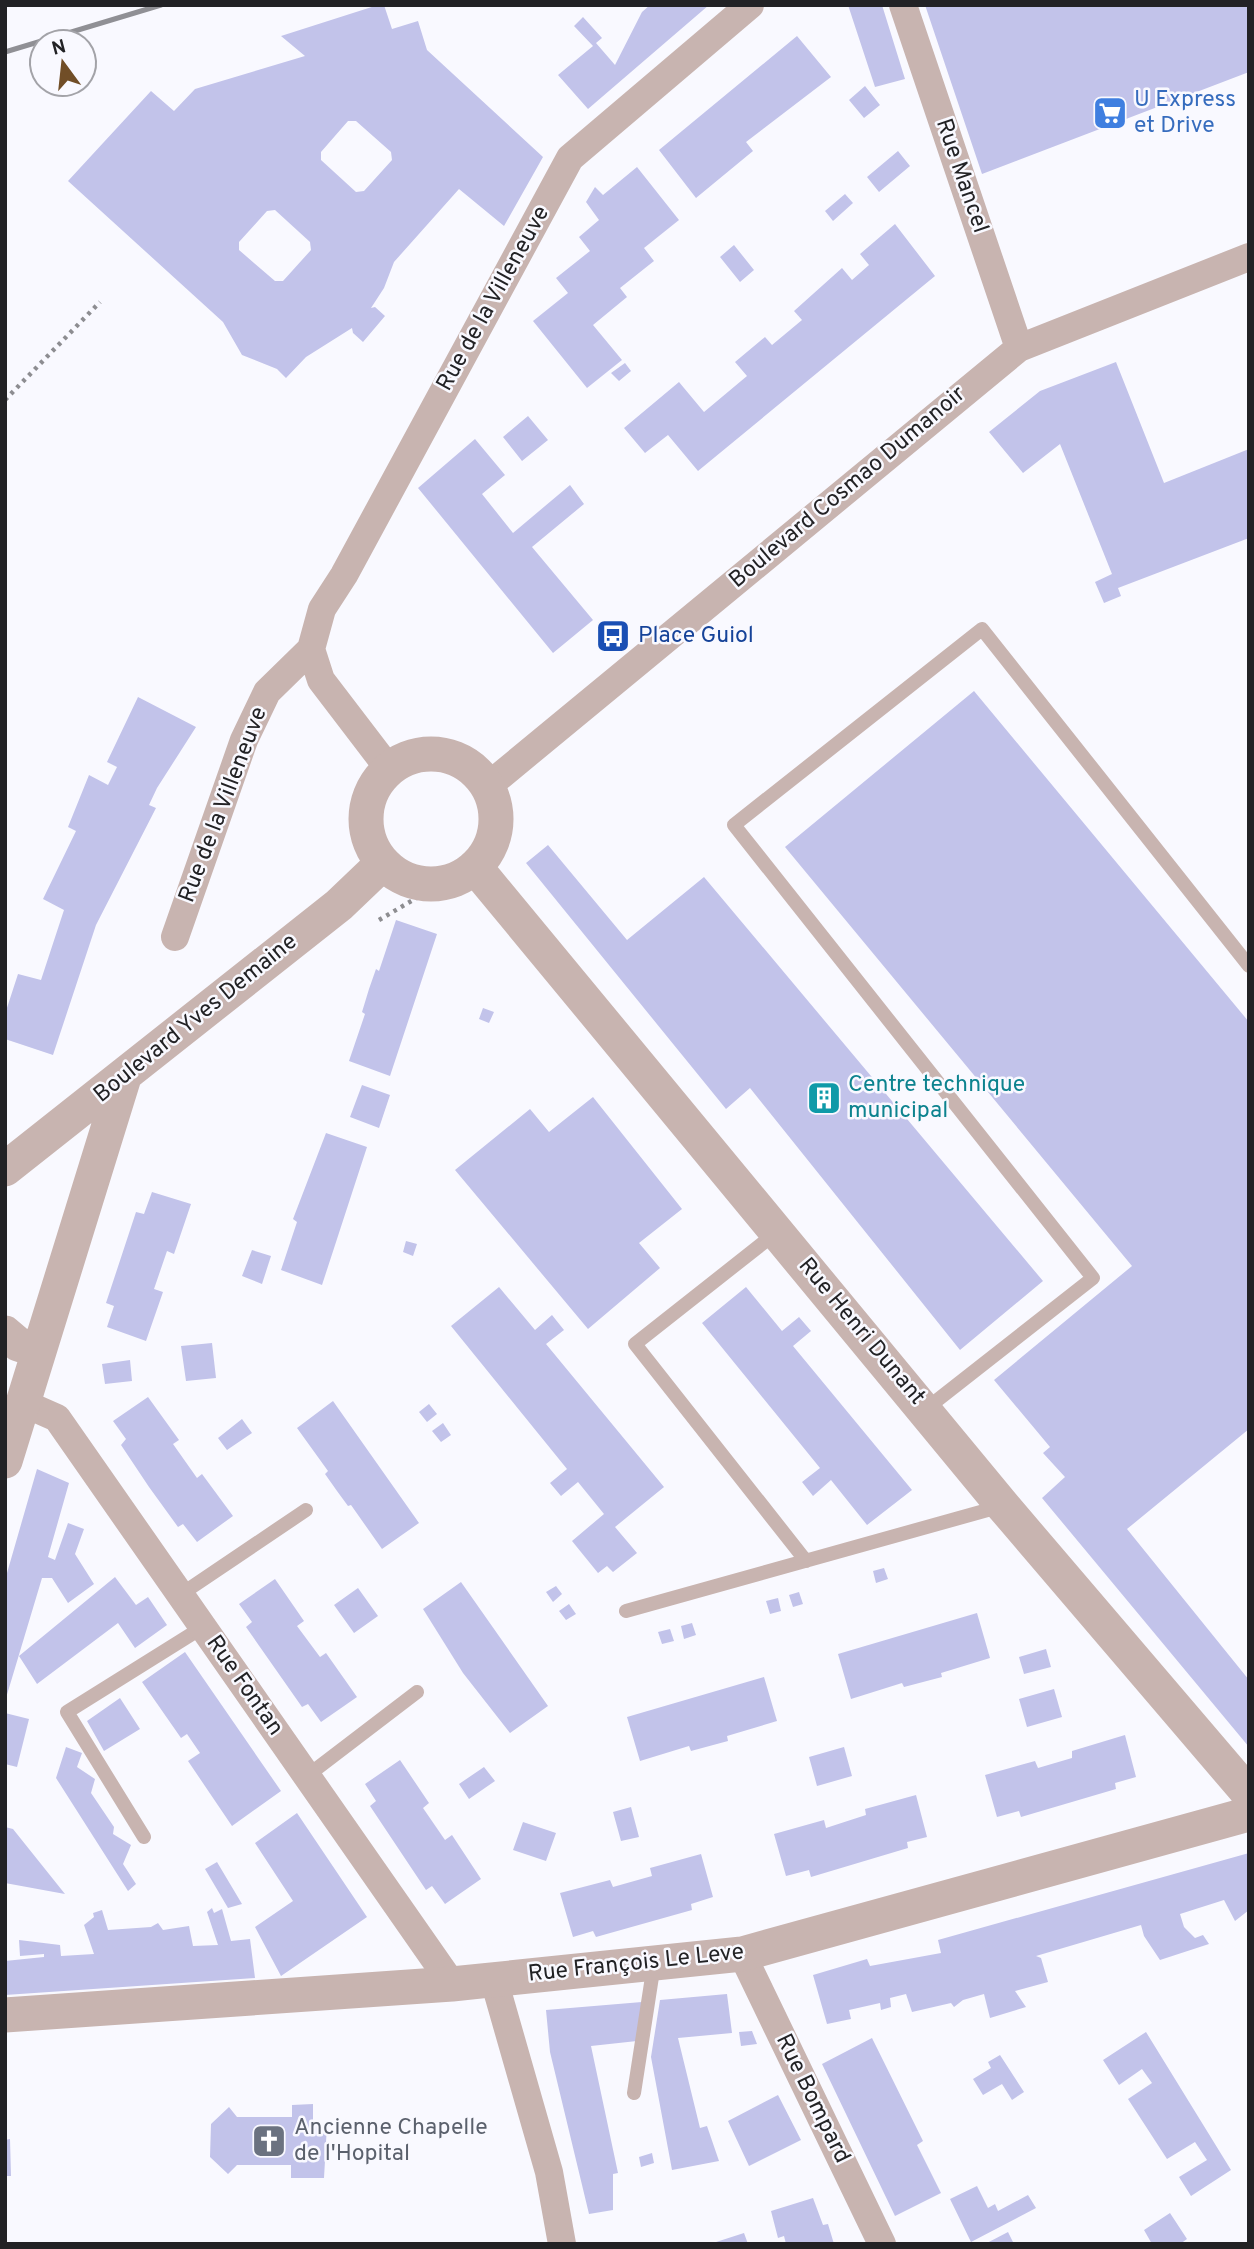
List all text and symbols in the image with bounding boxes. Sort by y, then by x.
north arrow [28,28,98,98]
text: N [49,35,69,62]
place label: U Express et Drive [1134,86,1236,141]
supermarket icon: U Express et Drive [1091,94,1129,132]
street label: Rue Mancel [928,115,994,237]
street label: Rue de la Villeneuve [431,201,557,397]
street label: Boulevard Cosmao Dumanoir [724,381,972,595]
bus stop icon: Place Guiol [594,617,632,655]
place label: Place Guiol [638,622,754,651]
street label: Rue de la Villeneuve [173,703,275,907]
street label: Boulevard Yves Demaine [88,928,304,1110]
place label: Centre technique municipal [848,1071,1025,1126]
building icon: Centre technique municipal [805,1079,843,1117]
street label: Rue Henri Dunant [791,1253,931,1411]
street label: Rue Fontan [199,1630,289,1742]
street label: Rue François Le Leve [527,1938,745,1990]
street label: Rue Bompard [768,2030,856,2168]
place label: Ancienne Chapelle de l'Hopital [294,2114,488,2169]
church icon: Ancienne Chapelle de l'Hopital [250,2122,288,2160]

